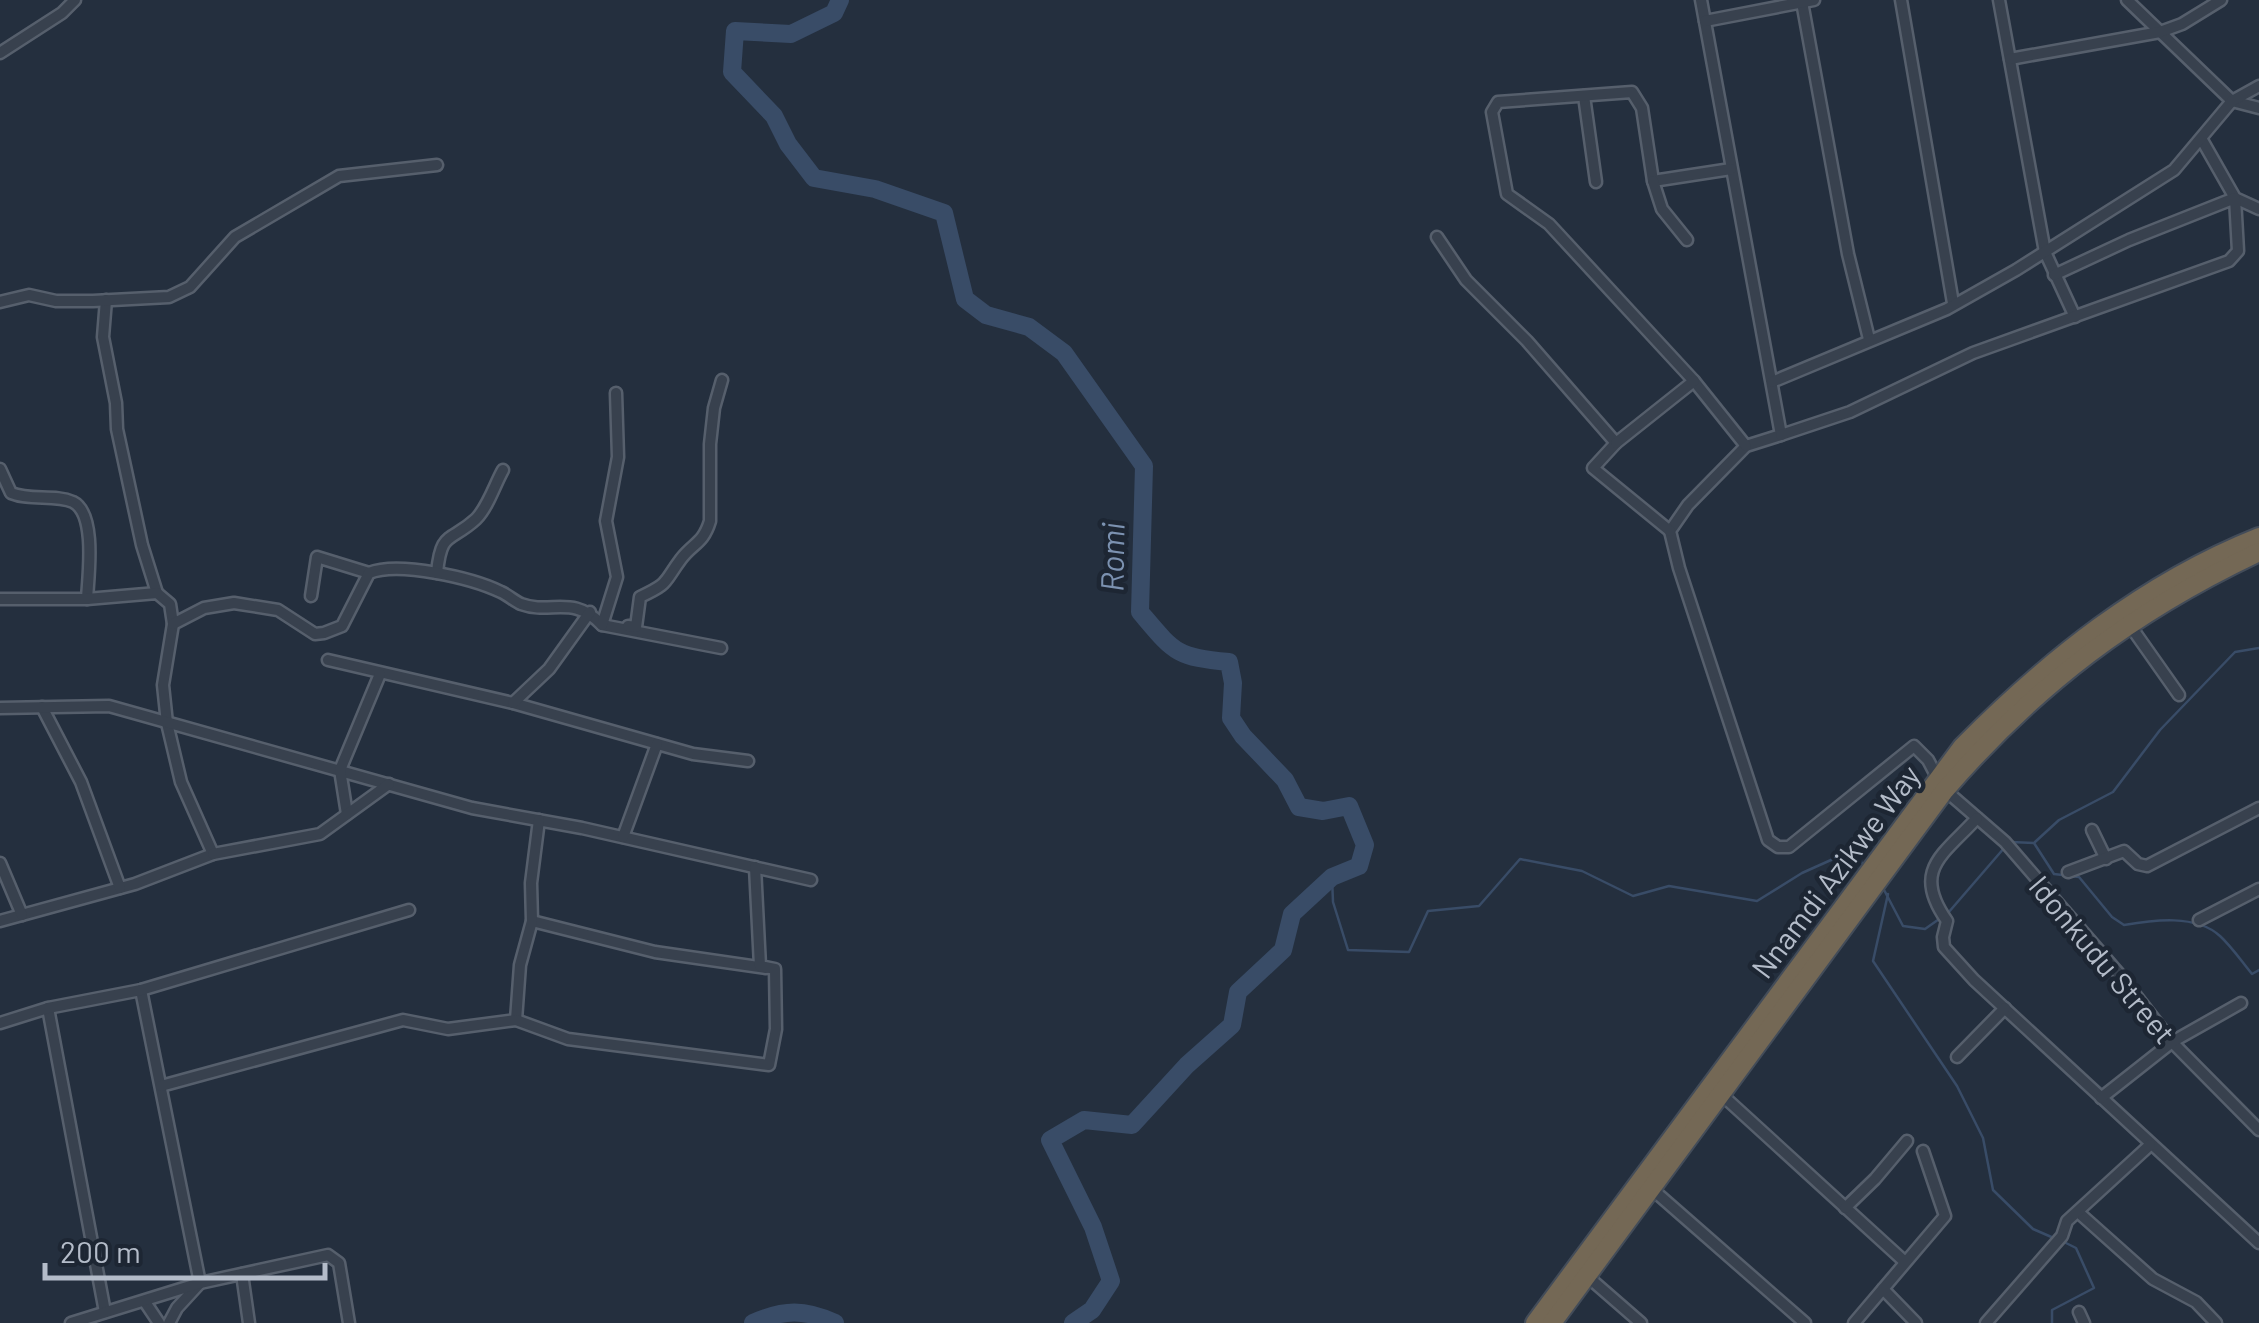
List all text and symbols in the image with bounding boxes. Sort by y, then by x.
water label: Romi [1091,522,1131,592]
street label: Nnamdi Azikwe Way [1743,757,1927,985]
street label: Idonkudu Street [2022,868,2184,1050]
scale bar [45,1218,325,1280]
text: 200 m [60,1233,141,1269]

